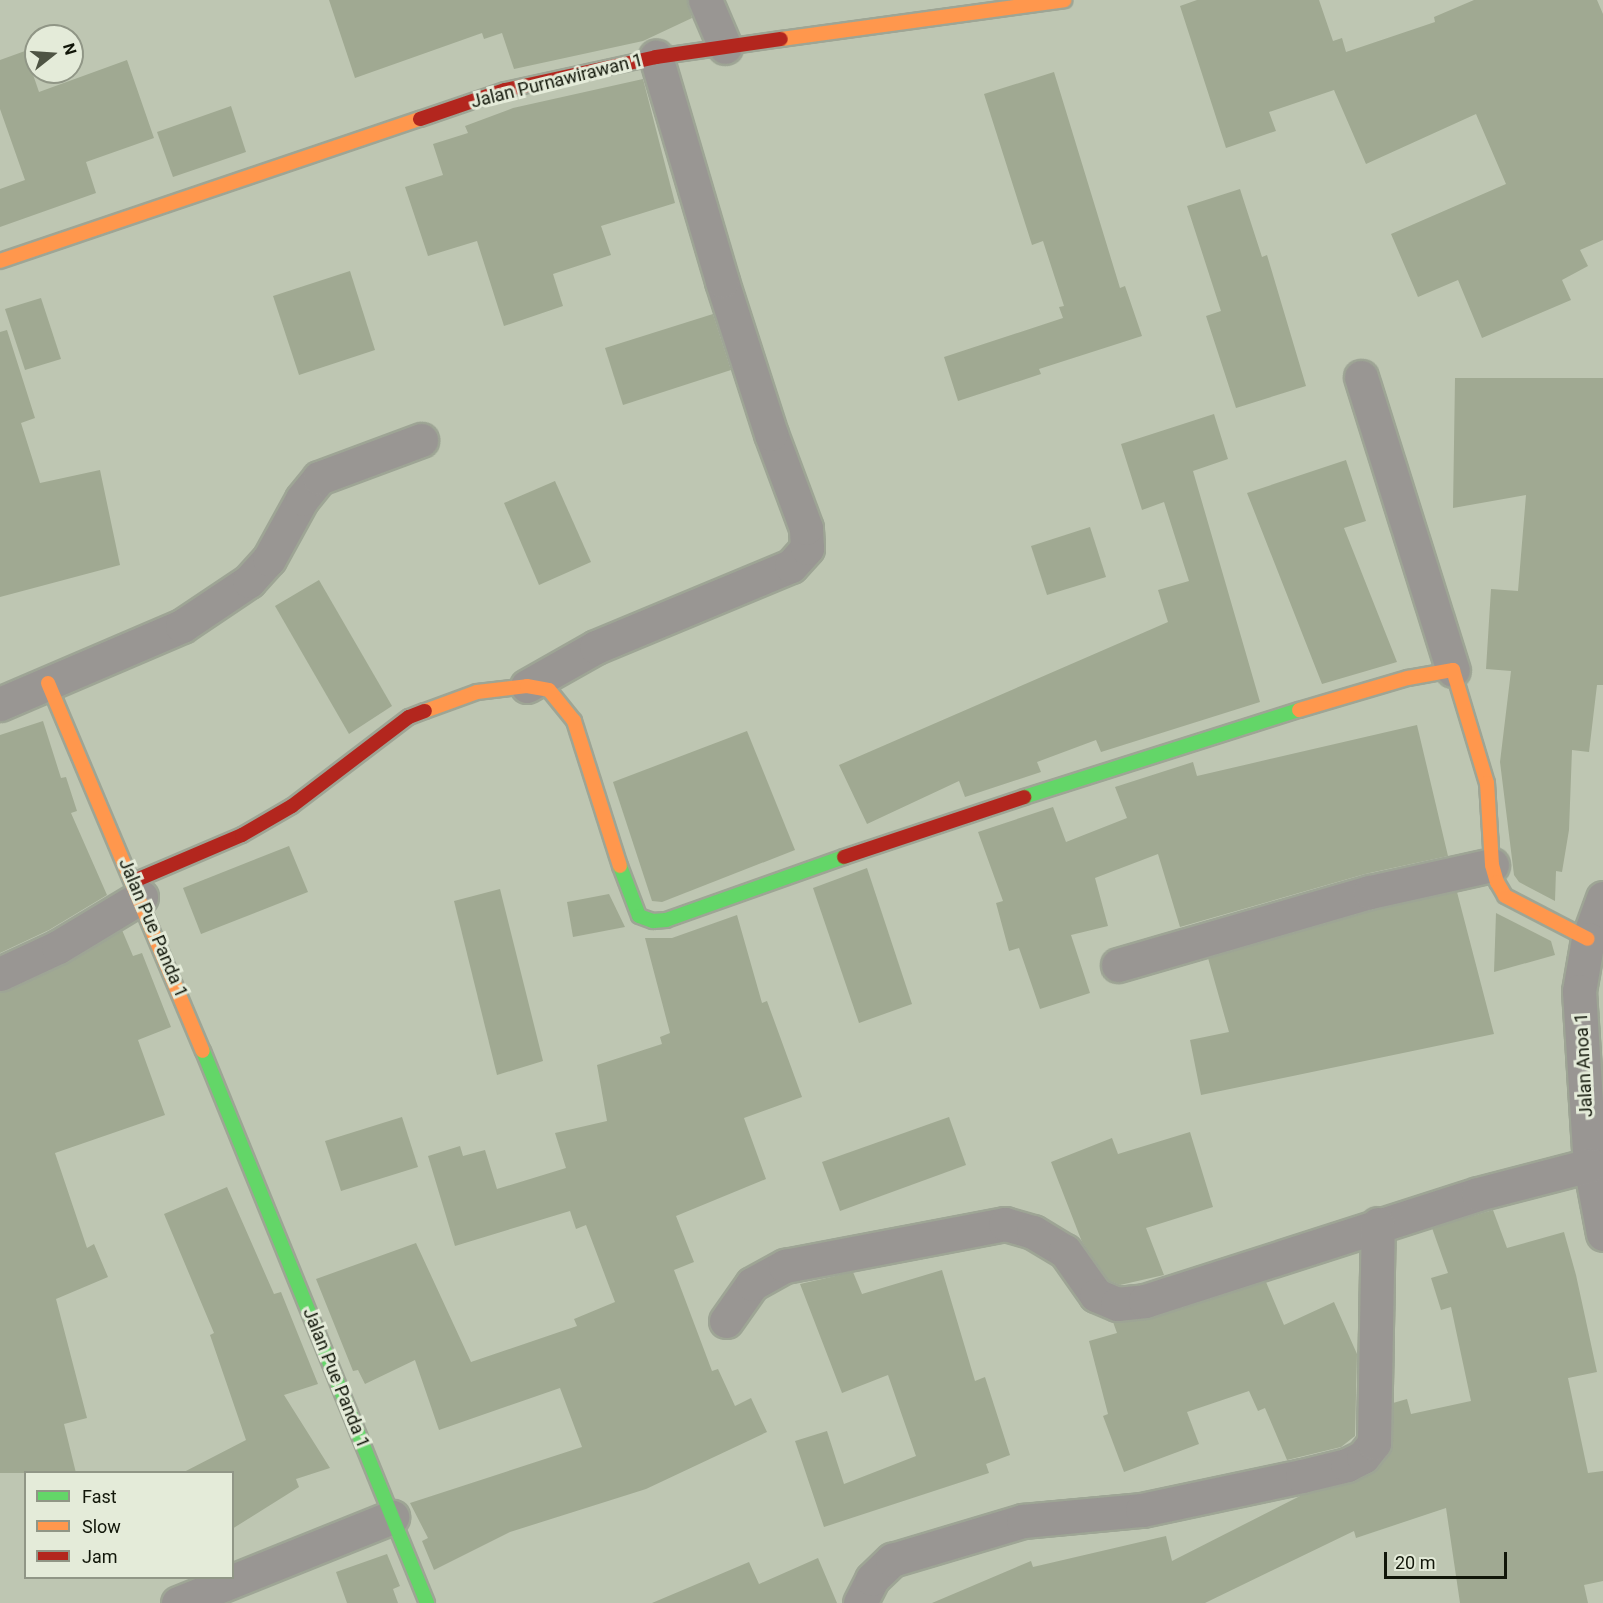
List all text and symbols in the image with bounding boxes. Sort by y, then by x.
north arrow [24,24,84,84]
text: N [59,41,81,57]
street label: Jalan Purnawirawan 1 [469,49,645,113]
street label: Jalan Pue Panda 1 [114,855,192,1001]
street label: Jalan Anoa 1 [1570,1012,1598,1118]
street label: Jalan Pue Panda 1 [298,1305,374,1451]
legend [24,1471,234,1579]
text: Fast [82,1486,117,1507]
text: Slow [82,1516,121,1537]
scale bar [1387,1540,1510,1578]
text: Jam [82,1546,118,1567]
text: 20 m [1395,1552,1435,1573]

